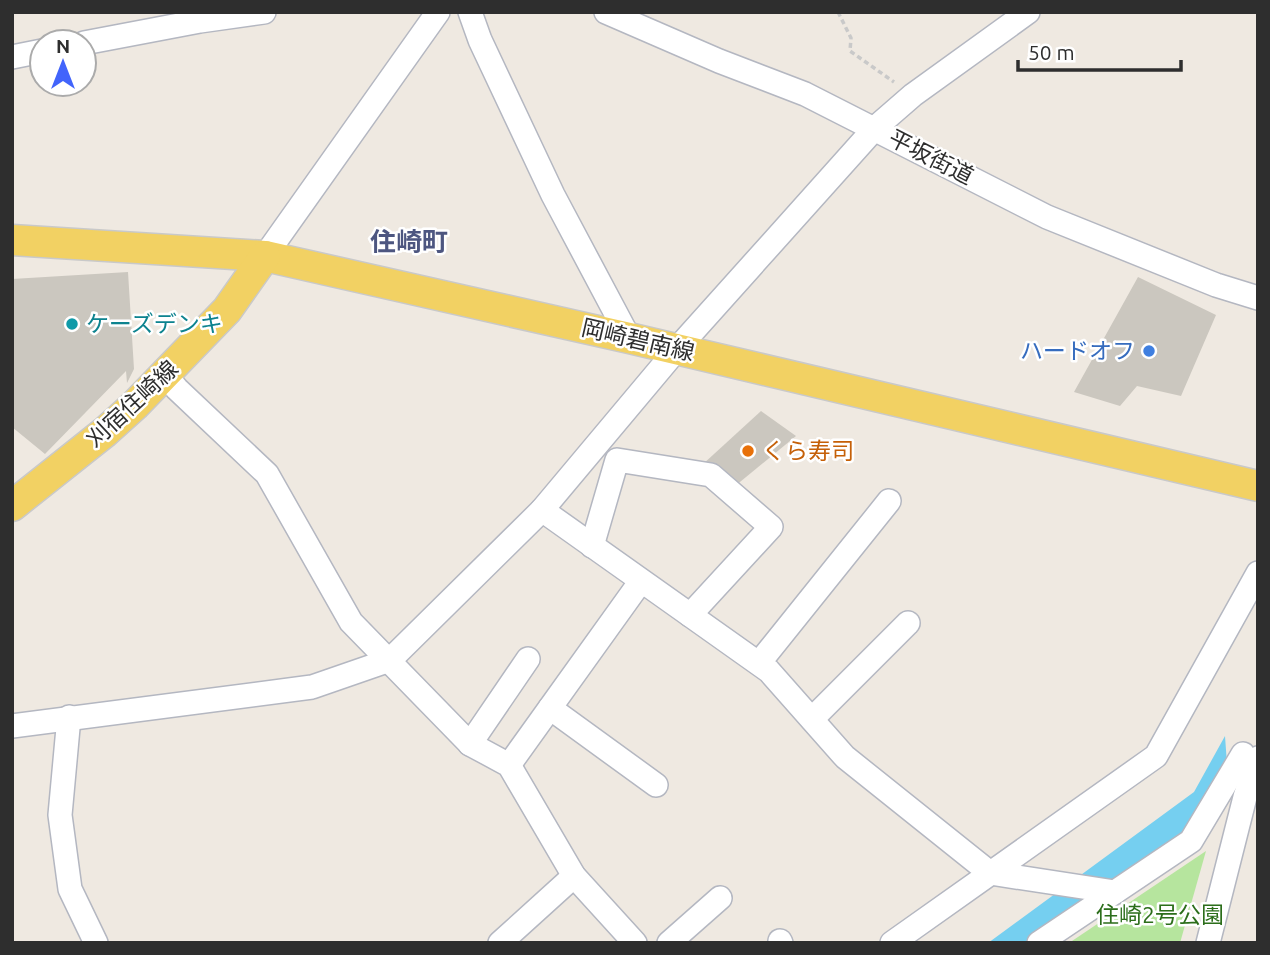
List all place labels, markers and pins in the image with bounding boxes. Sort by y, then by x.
place label: ケーズデンキ [86,311,223,336]
marker: ケーズデンキ [64,316,80,332]
place label: ハードオフ [1020,338,1135,363]
marker: ハードオフ [1141,343,1157,359]
place label: くら寿司 [762,438,854,463]
marker: くら寿司 [740,443,756,459]

